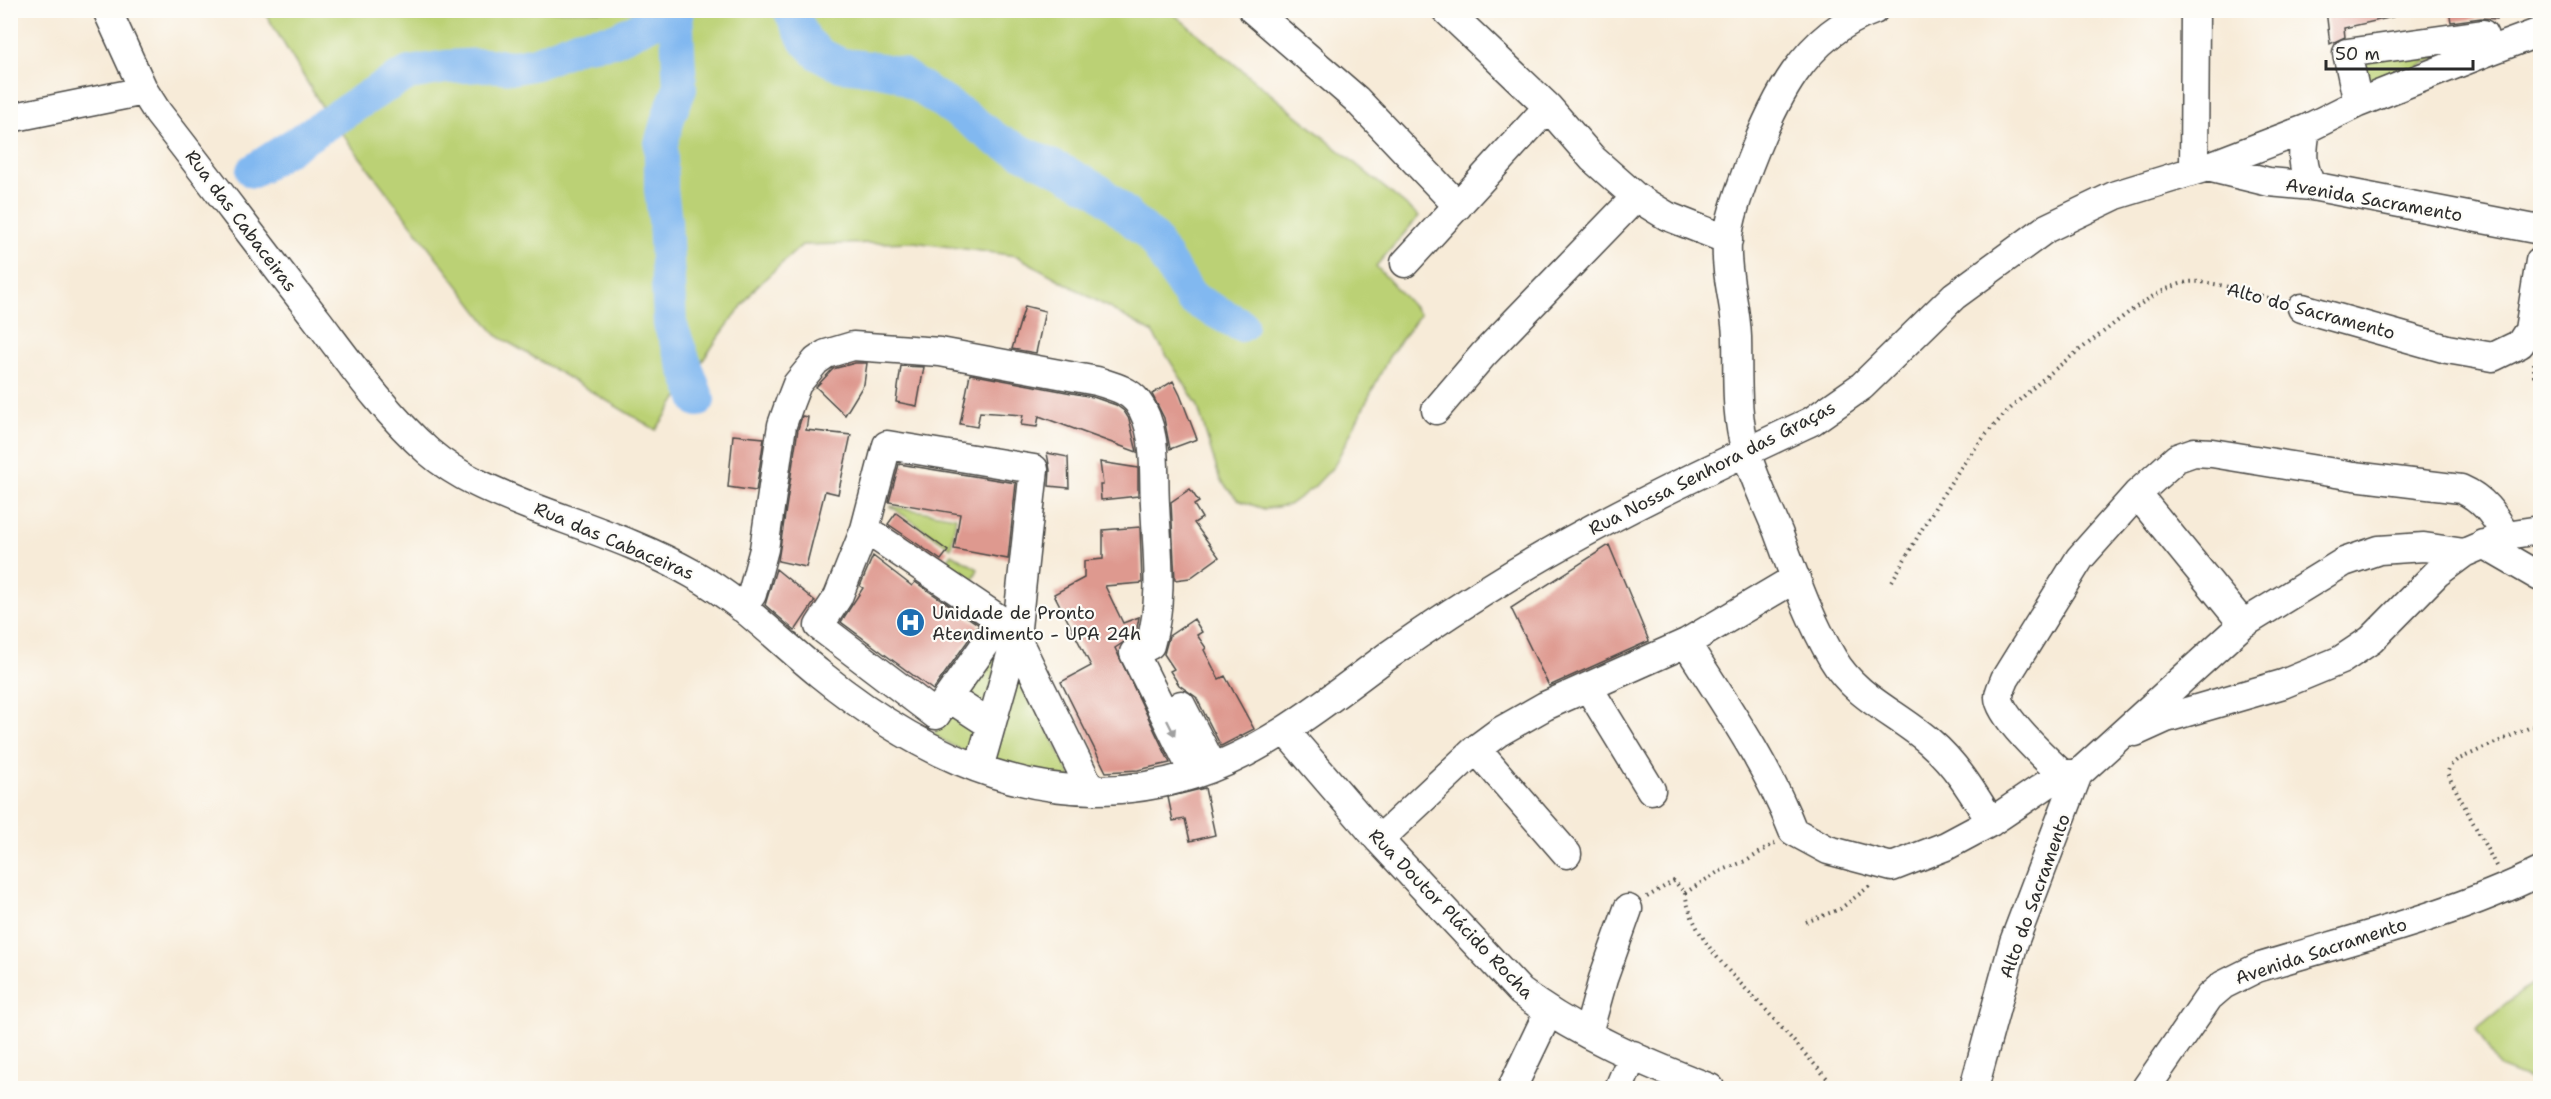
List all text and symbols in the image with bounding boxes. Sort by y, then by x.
scale bar [2326,33,2473,71]
text: 50 m [2335,42,2380,66]
street label: Rua das Cabaceiras [180,145,302,297]
street label: Avenida Sacramento [2284,173,2464,227]
street label: Alto do Sacramento [2224,277,2398,345]
street label: Rua Nossa Senhora das Graças [1585,395,1839,541]
street label: Rua das Cabaceiras [530,496,698,586]
place label: Unidade de Pronto Atendimento - UPA 24h [932,601,1141,646]
hospital icon: Unidade de Pronto Atendimento - UPA 24h [895,607,927,639]
one-way arrow [1166,719,1175,736]
street label: Alto do Sacramento [1994,810,2076,982]
street label: Rua Doutor Plácido Rocha [1363,824,1539,1004]
street label: Avenida Sacramento [2232,912,2410,990]

